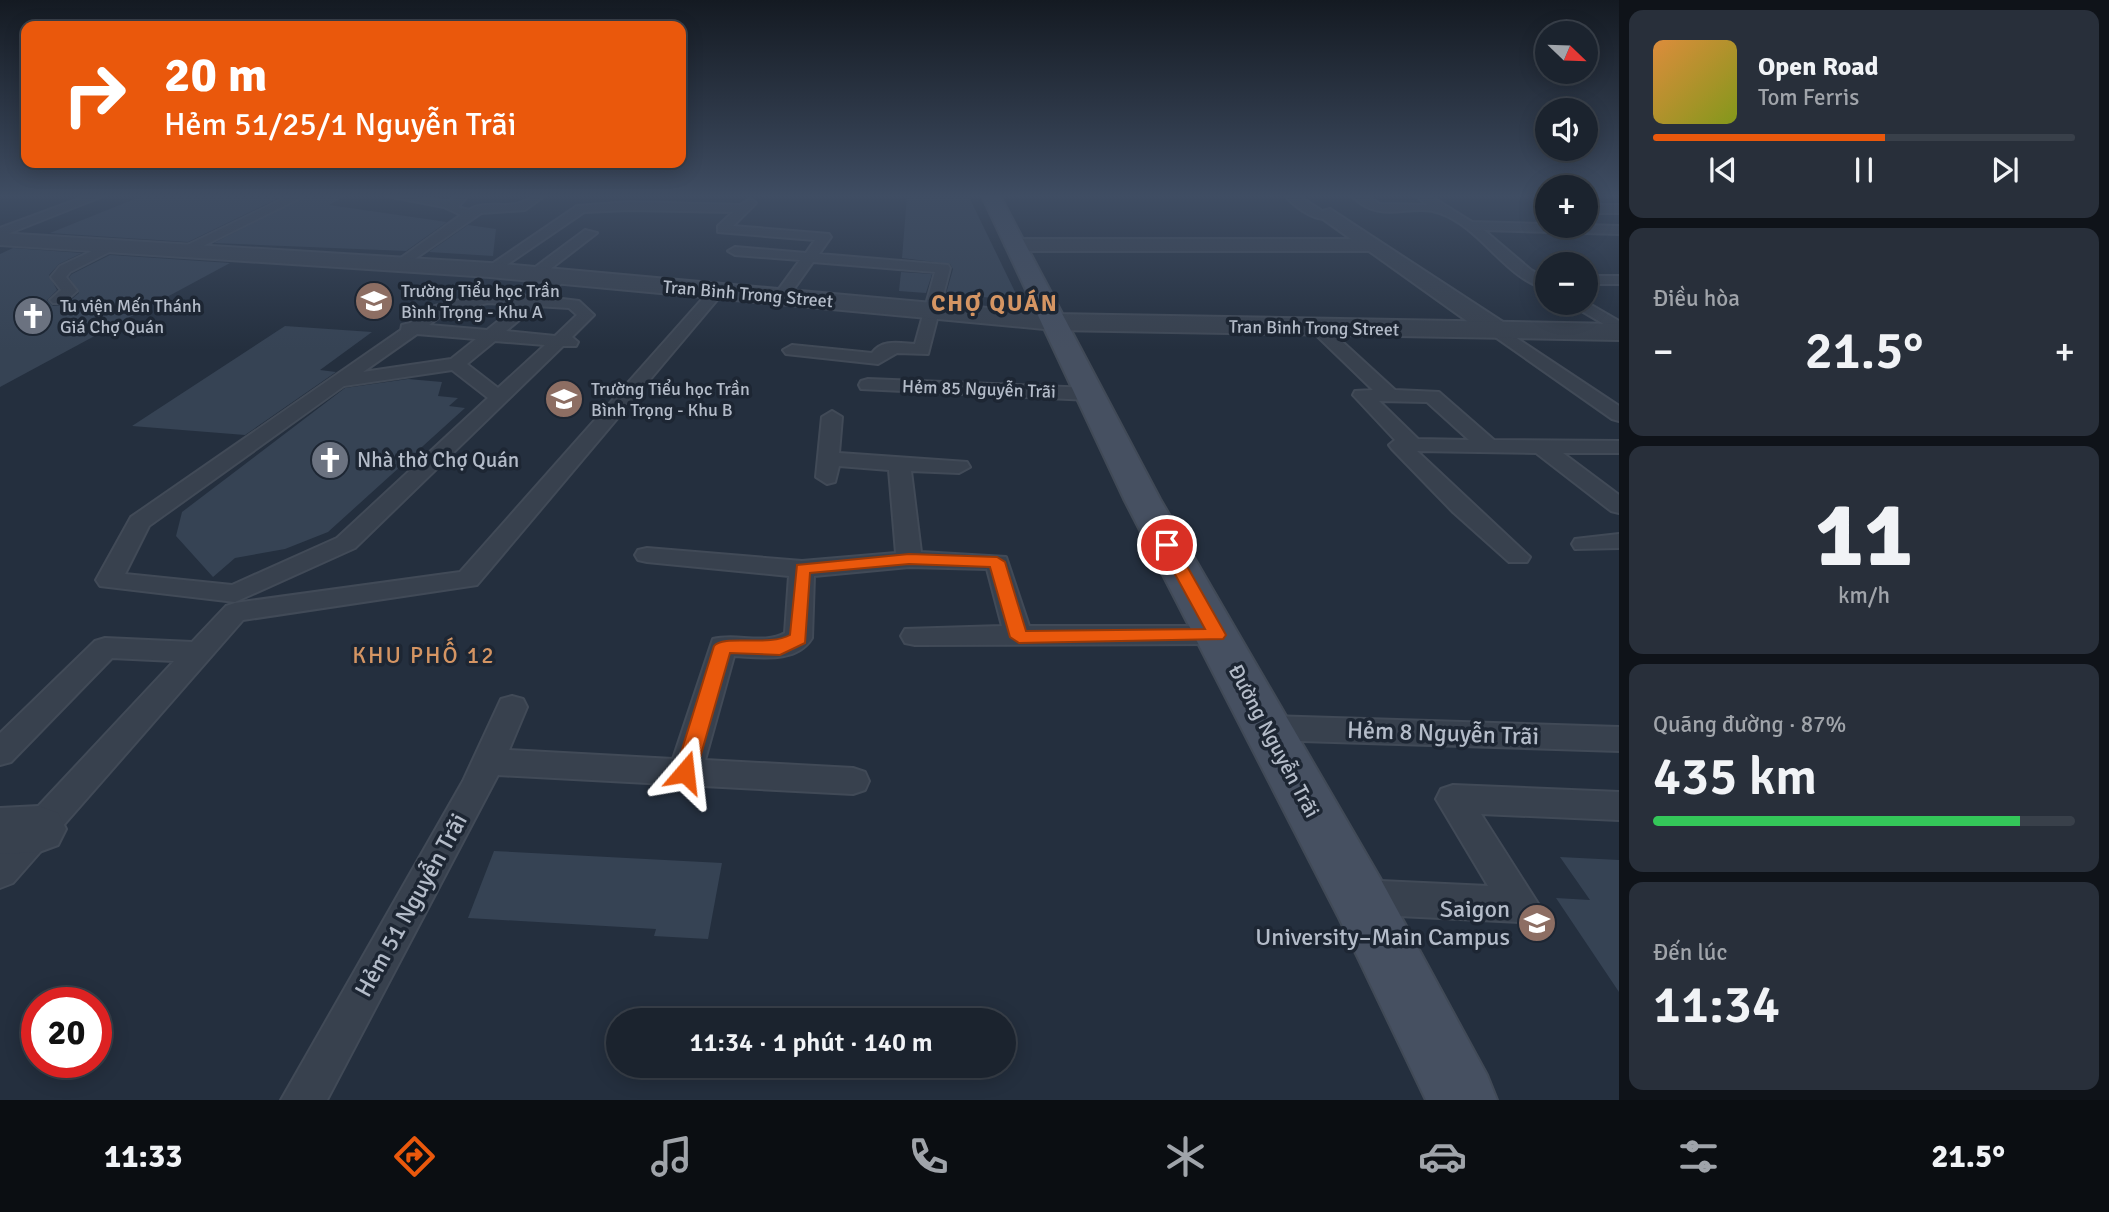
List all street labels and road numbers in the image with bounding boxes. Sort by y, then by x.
street label: Tran Binh Trong Street [662,276,834,312]
street label: Tran Binh Trong Street [1229,316,1399,340]
street label: Hẻm 85 Nguyễn Trãi [902,375,1056,403]
street label: Đường Nguyễn Trãi [1223,660,1325,822]
street label: Hẻm 8 Nguyễn Trãi [1346,715,1540,751]
street label: Hẻm 51 Nguyễn Trãi [348,808,474,1002]

